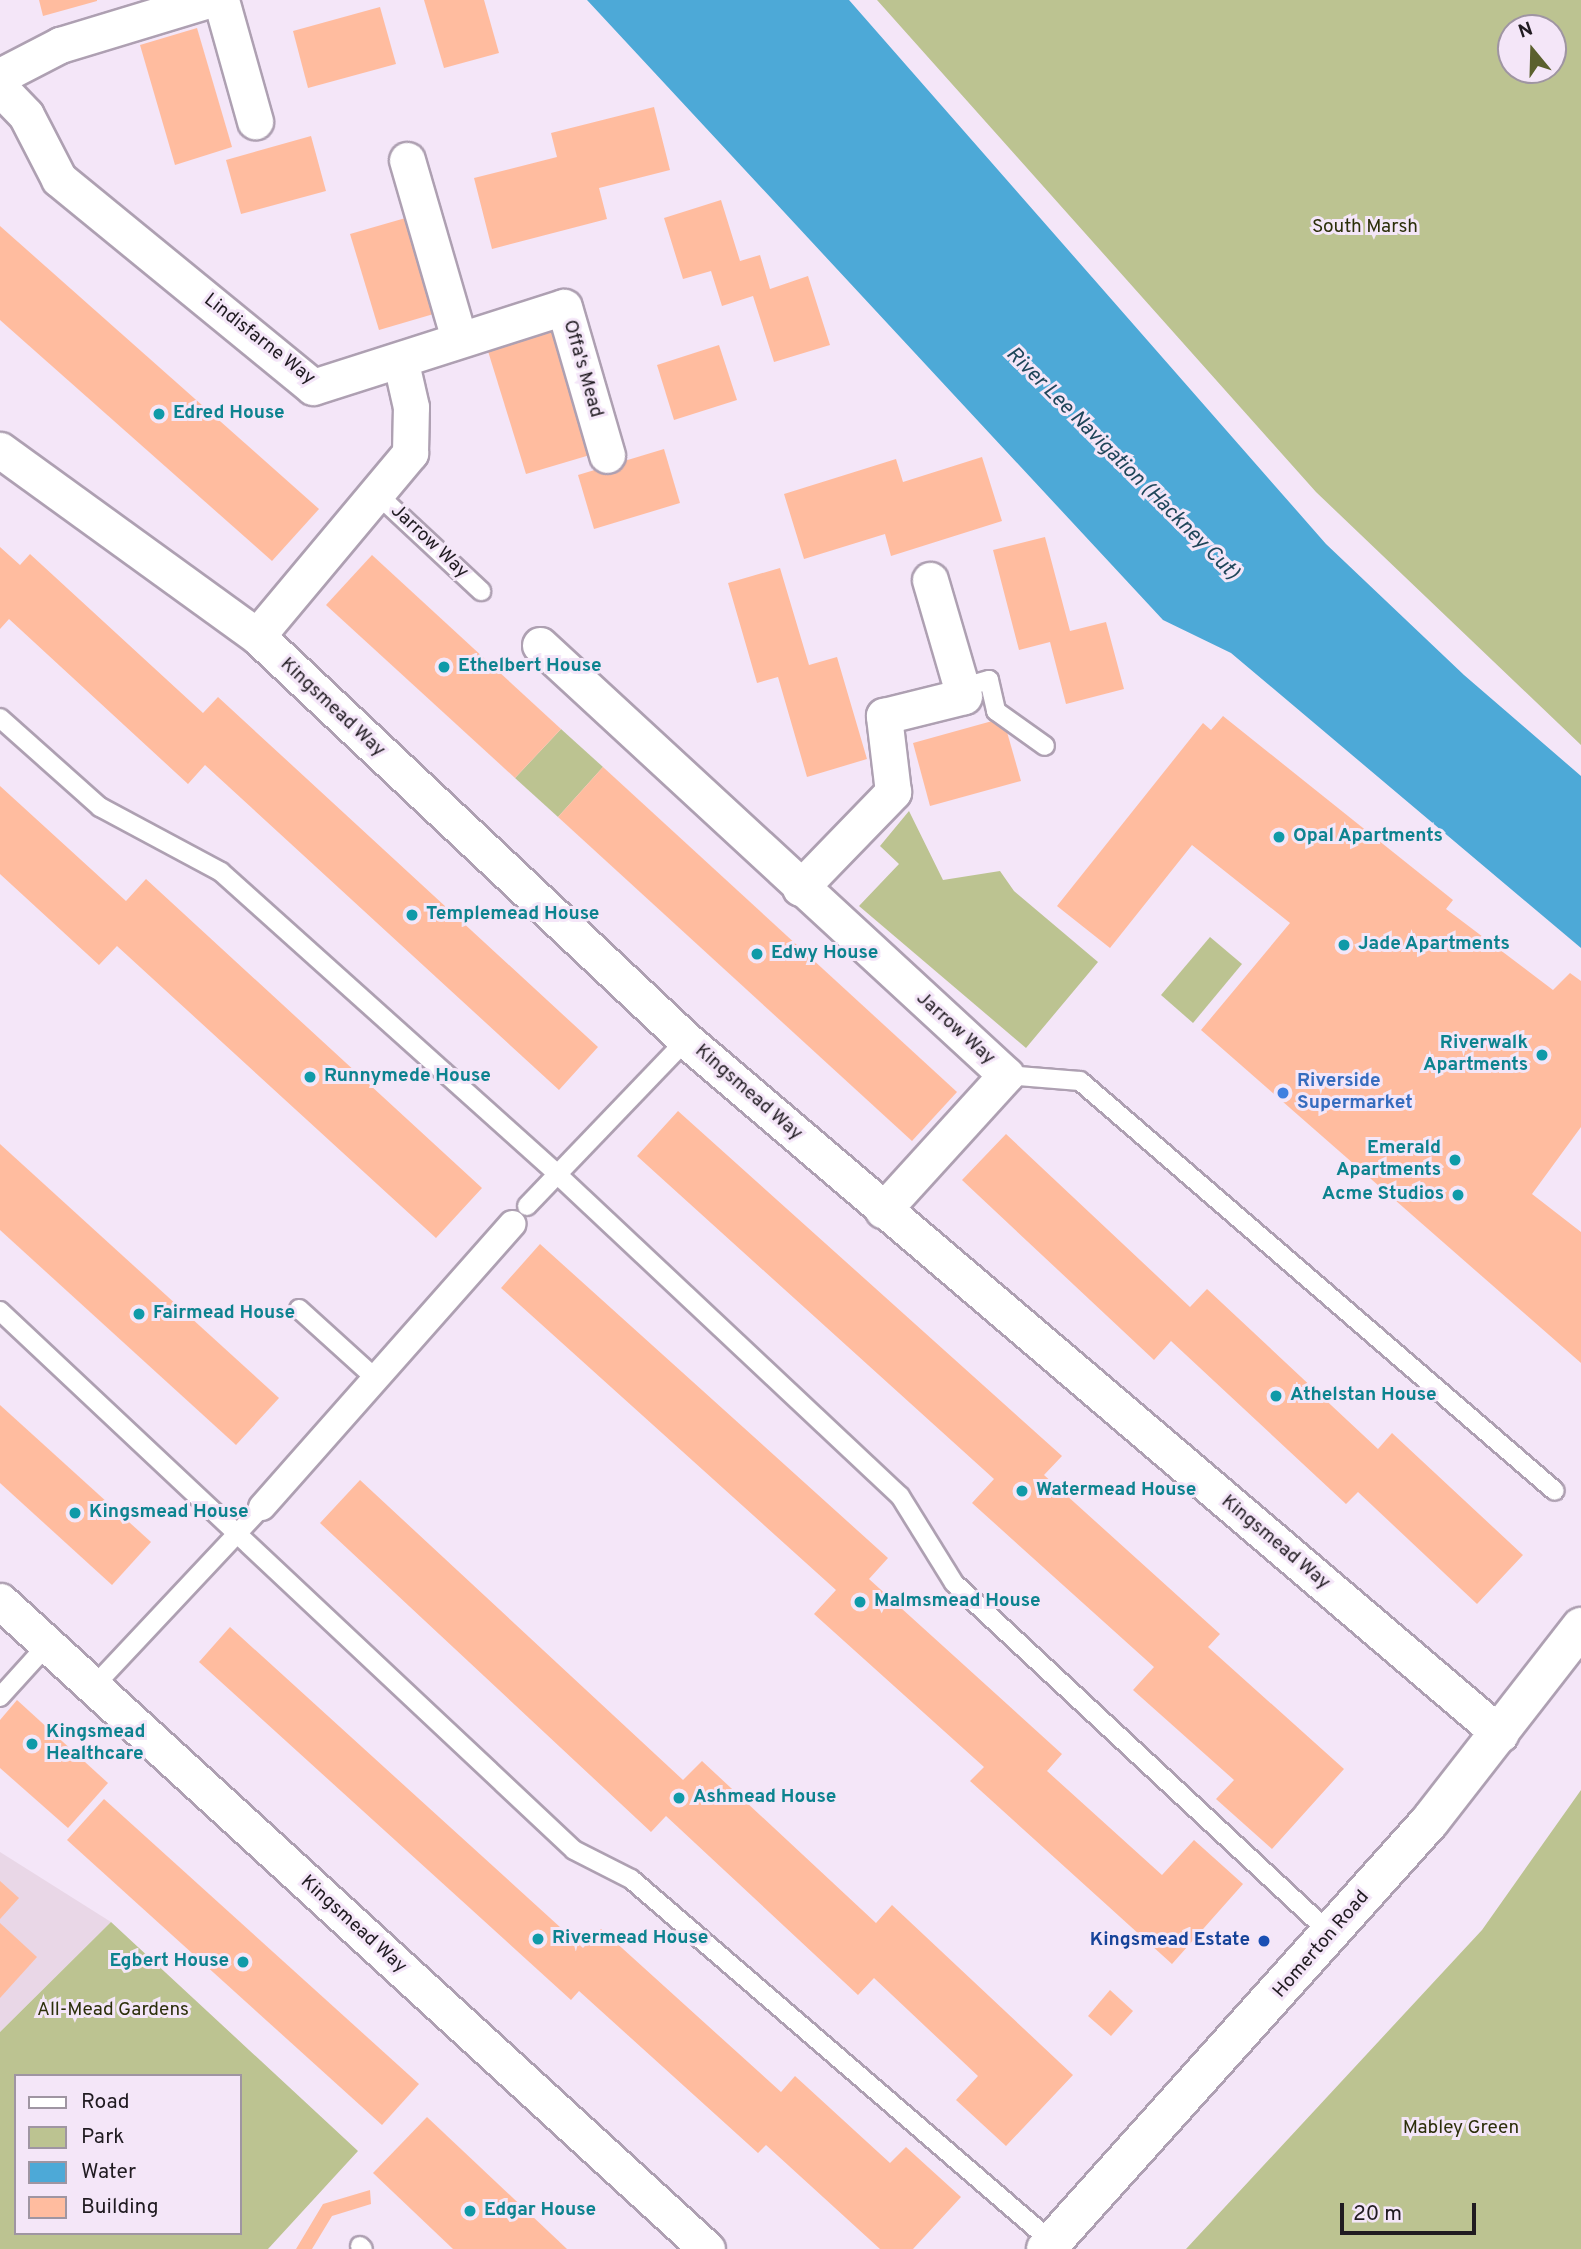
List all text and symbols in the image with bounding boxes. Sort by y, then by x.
north arrow [1497,14,1567,84]
text: N [1515,17,1536,45]
park label: South Marsh [1312,217,1418,239]
street label: Lindisfarne Way [199,289,319,391]
street label: Offa's Mead [557,318,607,420]
water label: River Lee Navigation (Hackney Cut) [1000,342,1244,586]
place label: Edred House [173,403,285,425]
marker: Edred House [151,406,167,422]
street label: Jarrow Way [385,500,473,584]
street label: Kingsmead Way [275,653,389,763]
place label: Ethelbert House [458,656,602,678]
marker: Ethelbert House [436,659,452,675]
place label: Opal Apartments [1293,826,1444,848]
marker: Opal Apartments [1271,829,1287,845]
place label: Templemead House [426,904,599,926]
marker: Templemead House [404,907,420,923]
place label: Jade Apartments [1358,934,1511,956]
marker: Jade Apartments [1336,937,1352,953]
place label: Edwy House [771,943,878,965]
marker: Edwy House [749,946,765,962]
street label: Jarrow Way [911,987,999,1071]
place label: Riverwalk Apartments [1423,1033,1528,1077]
street label: Kingsmead Way [689,1040,807,1146]
marker: Riverwalk Apartments [1534,1047,1550,1063]
place label: Runnymede House [324,1066,491,1088]
marker: Runnymede House [302,1069,318,1085]
place label: Riverside Supermarket [1297,1071,1413,1115]
marker: Riverside Supermarket [1275,1085,1291,1101]
place label: Emerald Apartments [1336,1138,1441,1182]
marker: Emerald Apartments [1447,1152,1463,1168]
place label: Acme Studios [1322,1184,1444,1206]
marker: Acme Studios [1450,1187,1466,1203]
place label: Fairmead House [153,1303,295,1325]
marker: Fairmead House [131,1306,147,1322]
place label: Athelstan House [1290,1385,1436,1407]
marker: Athelstan House [1268,1388,1284,1404]
place label: Watermead House [1036,1480,1196,1502]
marker: Watermead House [1014,1483,1030,1499]
street label: Kingsmead Way [1216,1491,1334,1595]
place label: Kingsmead House [89,1502,249,1524]
marker: Kingsmead House [67,1505,83,1521]
place label: Malmsmead House [874,1591,1041,1613]
marker: Malmsmead House [852,1594,868,1610]
place label: Kingsmead Healthcare [46,1722,145,1766]
marker: Kingsmead Healthcare [24,1736,40,1752]
place label: Ashmead House [693,1787,836,1809]
marker: Ashmead House [671,1790,687,1806]
street label: Kingsmead Way [295,1871,411,1979]
street label: Homerton Road [1269,1887,1375,2003]
place label: Rivermead House [552,1928,708,1950]
place label: Kingsmead Estate [1090,1930,1250,1952]
marker: Rivermead House [530,1931,546,1947]
marker: Kingsmead Estate [1256,1933,1272,1949]
place label: Egbert House [109,1951,229,1973]
marker: Egbert House [235,1954,251,1970]
park label: All-Mead Gardens [37,2000,189,2022]
legend [14,2074,242,2235]
text: Road [81,2089,130,2116]
park label: Mabley Green [1403,2118,1519,2140]
text: Park [81,2124,124,2151]
text: Water [81,2159,136,2186]
scale bar [1343,2190,1480,2234]
text: Building [81,2194,159,2221]
place label: Edgar House [484,2200,596,2222]
text: 20 m [1353,2201,1402,2228]
marker: Edgar House [462,2203,478,2219]

